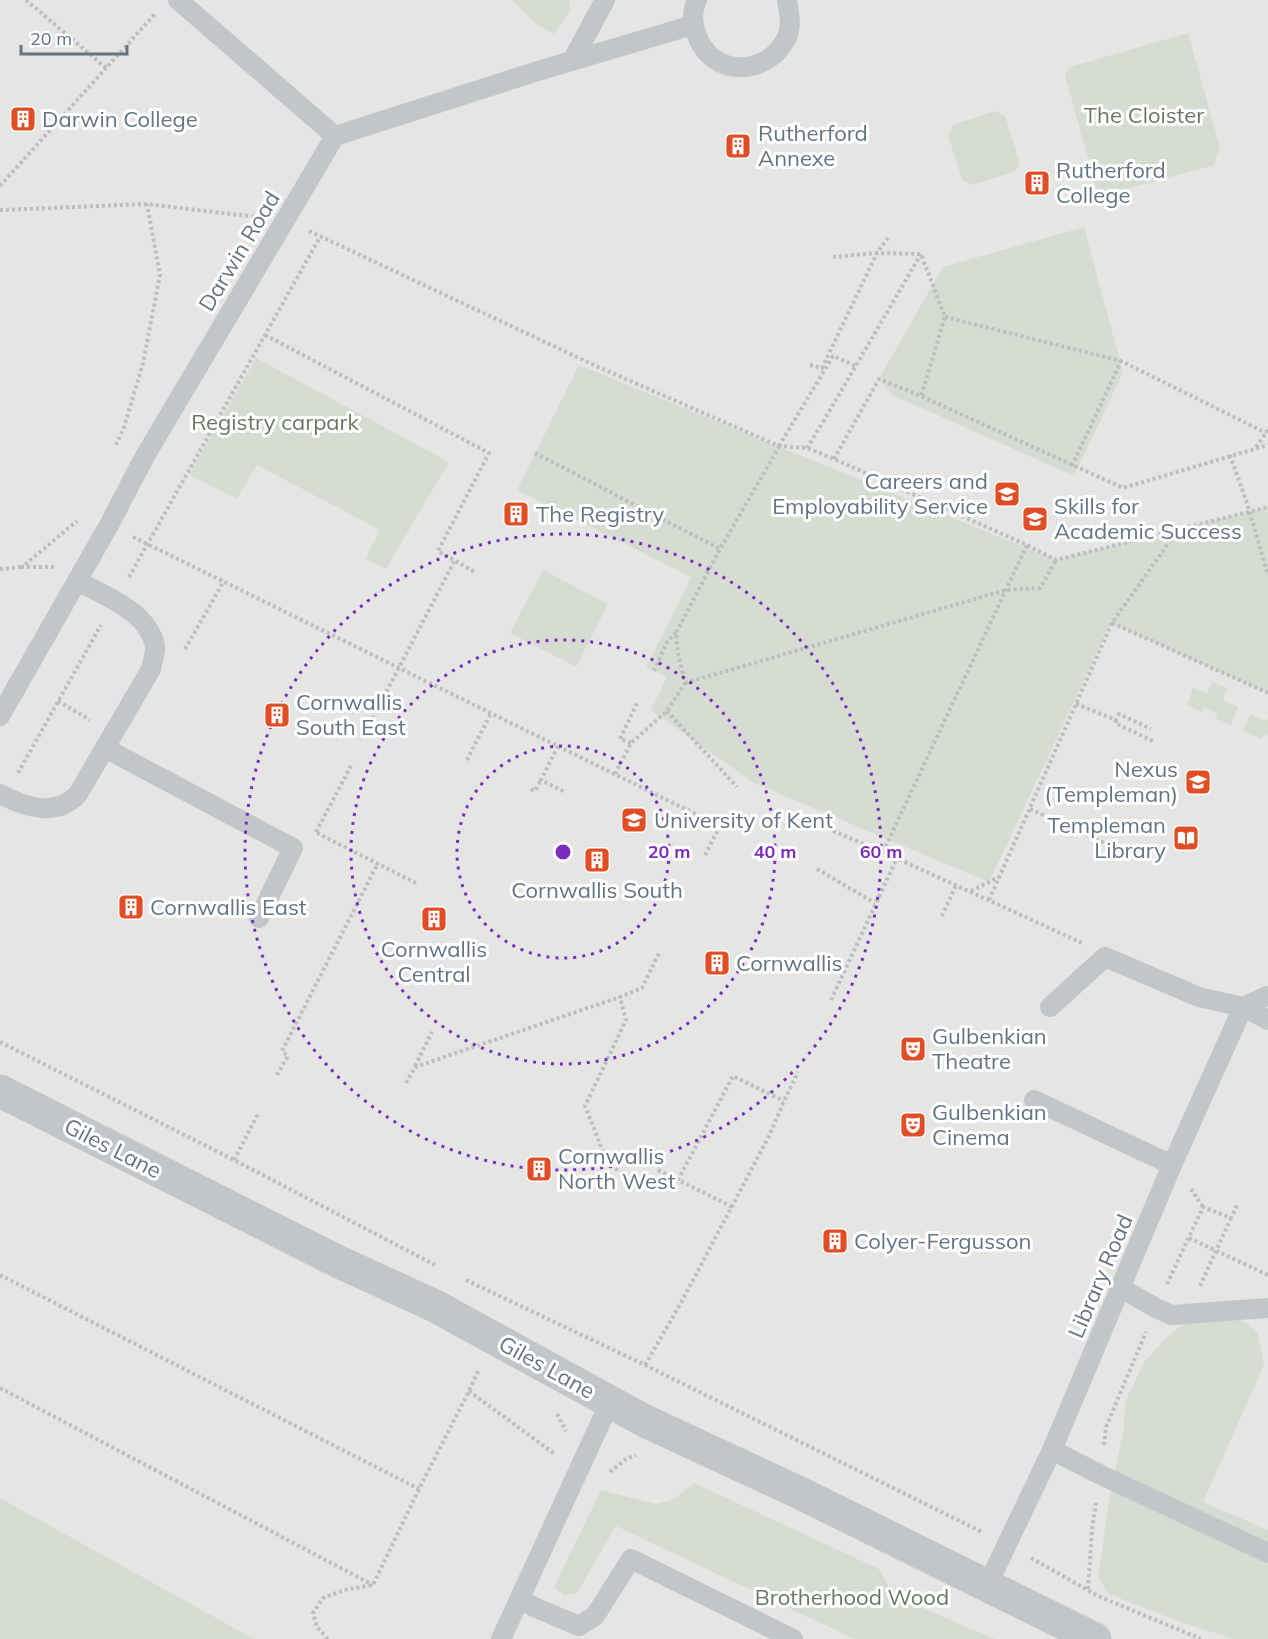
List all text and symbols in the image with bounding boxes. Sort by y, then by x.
scale bar [21,18,128,56]
text: 20 m [30,27,72,50]
park label: The Cloister [1084,101,1204,129]
building icon: Darwin College [8,104,38,134]
place label: Darwin College [42,105,198,133]
place label: Rutherford Annexe [758,119,868,172]
building icon: Rutherford Annexe [723,131,753,161]
place label: Rutherford College [1056,156,1166,209]
building icon: Rutherford College [1022,168,1052,198]
street label: Darwin Road [192,186,286,316]
park label: Registry carpark [191,408,360,436]
place label: Careers and Employability Service [772,467,988,520]
school or university icon: Careers and Employability Service [992,479,1022,509]
place label: Skills for Academic Success [1054,492,1242,545]
building icon: The Registry [501,499,531,529]
place label: The Registry [536,500,664,528]
school or university icon: Skills for Academic Success [1020,504,1050,534]
place label: Cornwallis South East [296,688,406,741]
building icon: Cornwallis South East [262,700,292,730]
place label: Nexus (Templeman) [1044,755,1178,808]
school or university icon: Nexus (Templeman) [1183,767,1213,797]
school or university icon: University of Kent [619,805,649,835]
place label: University of Kent [654,806,833,834]
place label: Templeman Library [1047,811,1166,864]
library icon: Templeman Library [1171,823,1201,853]
text: 20 m [648,840,690,863]
text: 40 m [754,840,796,863]
text: 60 m [860,840,902,863]
centre of rings [553,842,573,862]
building icon: Cornwallis South [582,845,612,875]
place label: Cornwallis South [511,876,683,904]
building icon: Cornwallis East [116,892,146,922]
place label: Cornwallis East [150,893,307,921]
building icon: Cornwallis Central [419,904,449,934]
place label: Cornwallis Central [381,935,487,988]
building icon: Cornwallis [702,948,732,978]
place label: Cornwallis [736,949,842,977]
place label: Gulbenkian Theatre [932,1022,1047,1075]
theatre icon: Gulbenkian Theatre [898,1034,928,1064]
place label: Gulbenkian Cinema [932,1098,1047,1151]
theatre icon: Gulbenkian Cinema [898,1110,928,1140]
street label: Giles Lane [60,1112,166,1184]
place label: Cornwallis North West [558,1142,676,1195]
building icon: Cornwallis North West [524,1154,554,1184]
street label: Library Road [1061,1210,1139,1342]
building icon: Colyer-Fergusson [820,1226,850,1256]
place label: Colyer-Fergusson [854,1227,1031,1255]
street label: Giles Lane [494,1329,600,1405]
park label: Brotherhood Wood [755,1583,949,1611]

